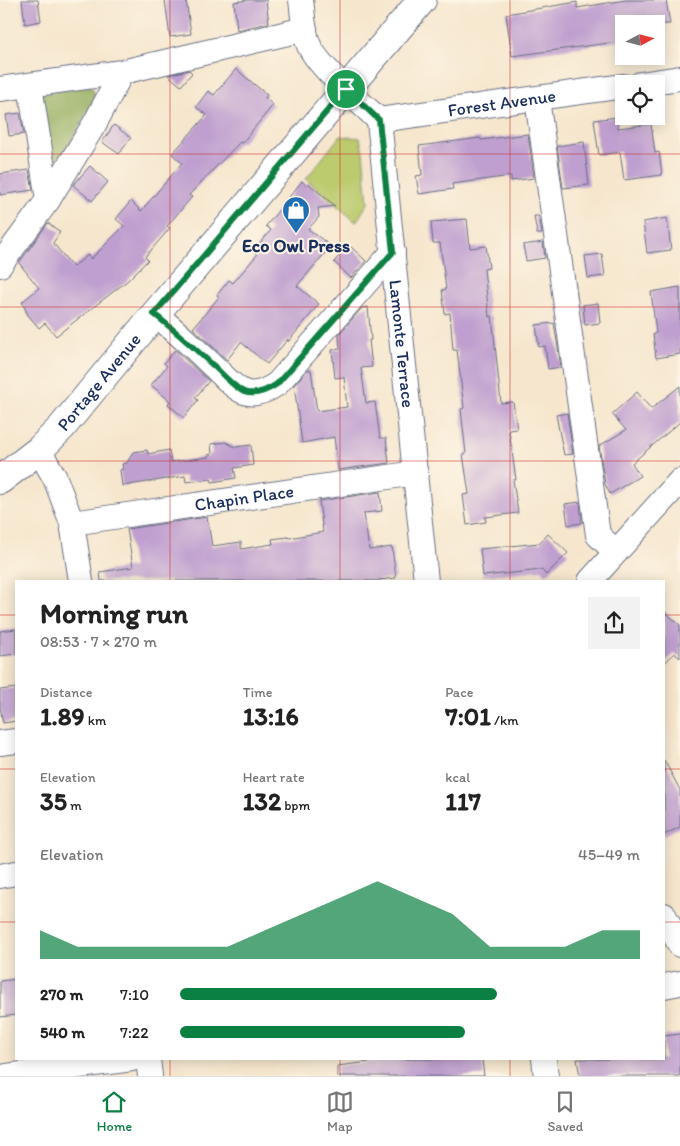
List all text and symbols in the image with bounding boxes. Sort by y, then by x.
north arrow [615,15,665,65]
map controls [615,15,665,125]
pin [325,68,367,110]
icon: arrive [332,75,360,103]
button: locate [615,75,665,125]
street label: Forest Avenue [446,85,557,121]
shop icon: Eco Owl Press [281,195,311,234]
place label: Eco Owl Press [242,235,350,257]
street label: Lamonte Terrace [384,279,419,409]
street label: Portage Avenue [52,329,146,435]
street label: Chapin Place [193,480,295,516]
text: Morning run [40,596,188,630]
button: share [588,597,640,649]
text: 08:53 · 7 × 270 m [40,632,157,651]
text: Distance [40,684,92,701]
text: Time [243,684,273,701]
text: Pace [445,684,473,701]
text: 1.89 [40,701,85,731]
text: 13:16 [243,701,299,731]
text: 7:01 [445,701,491,731]
text: km [85,712,106,729]
text: /km [491,712,518,729]
text: Elevation [40,769,96,786]
text: Heart rate [243,769,305,786]
text: kcal [445,769,470,786]
text: 35 [40,786,67,816]
text: 132 [243,786,281,816]
text: 117 [445,786,481,816]
text: m [67,797,82,814]
text: bpm [281,797,310,814]
text: Elevation [40,845,104,864]
text: 45–49 m [578,845,640,864]
text: 270 m [40,985,83,1004]
text: 7:10 [120,985,149,1004]
text: 540 m [40,1023,85,1042]
text: 7:22 [120,1023,149,1042]
tab: Home [97,1088,132,1135]
tab: Map [326,1088,354,1135]
tab: Saved [547,1088,583,1135]

